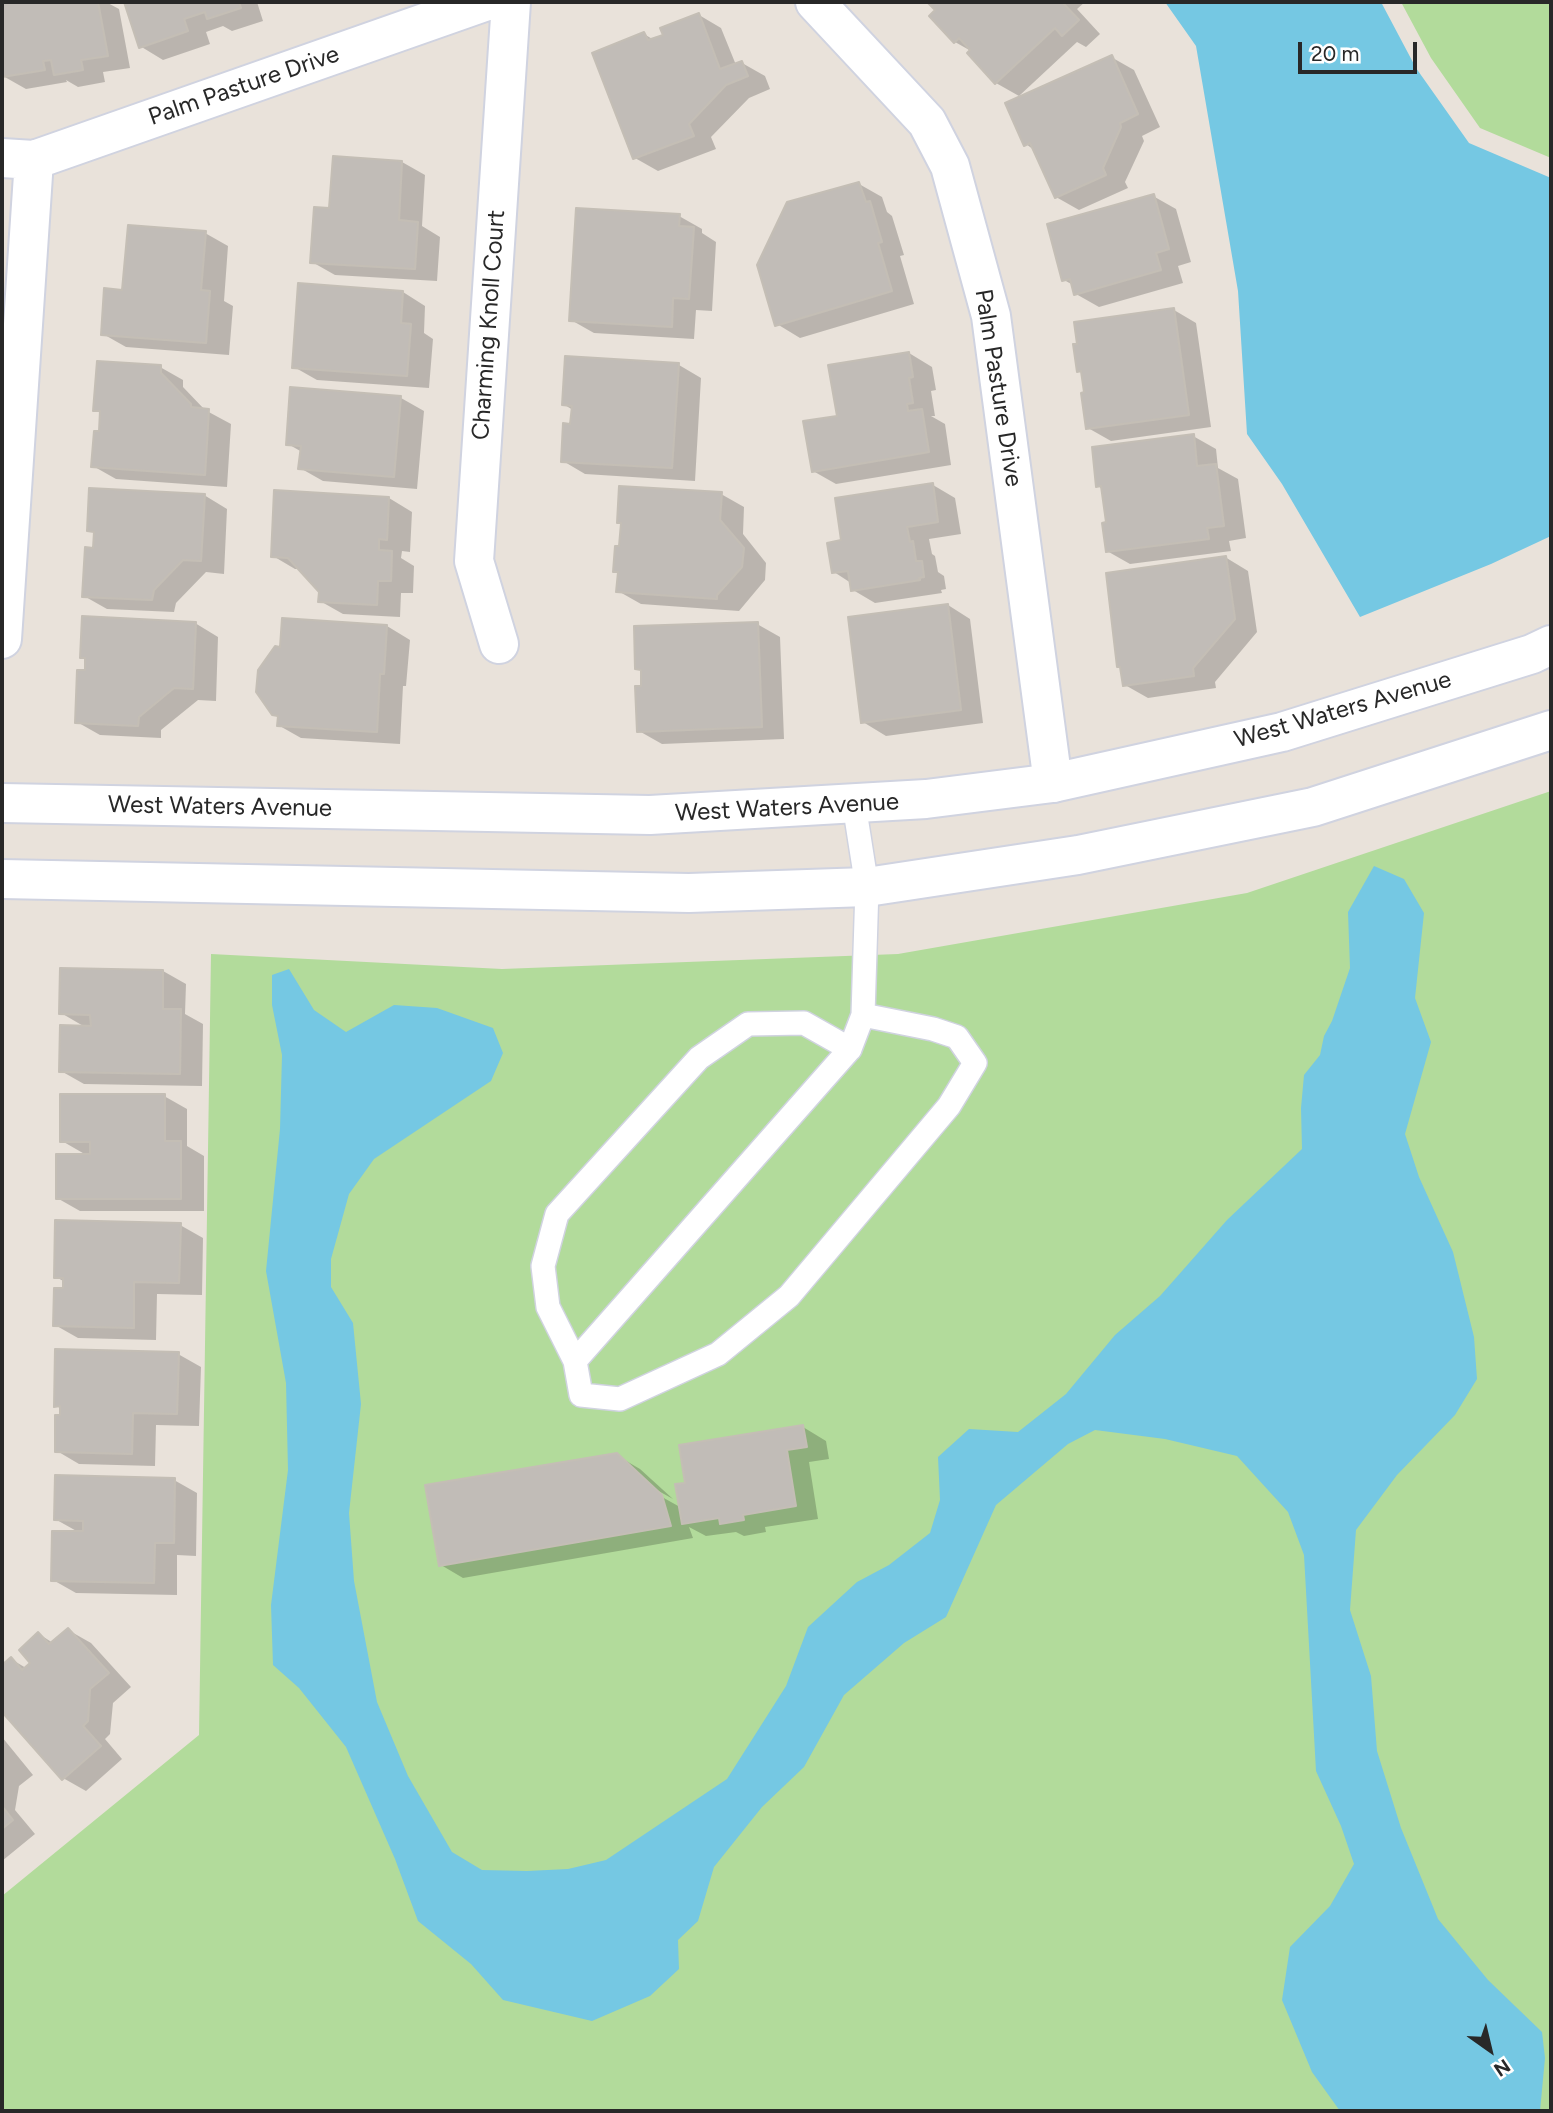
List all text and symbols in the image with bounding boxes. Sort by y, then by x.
scale bar [1301,28,1420,72]
street label: Palm Pasture Drive [145,40,343,132]
text: 20 m [1311,41,1359,66]
street label: Charming Knoll Court [467,209,511,441]
street label: Palm Pasture Drive [968,287,1028,489]
street label: West Waters Avenue [1231,665,1455,755]
street label: West Waters Avenue [674,788,900,828]
street label: West Waters Avenue [108,791,332,823]
north arrow [1455,2015,1525,2085]
text: N [1490,2054,1515,2081]

